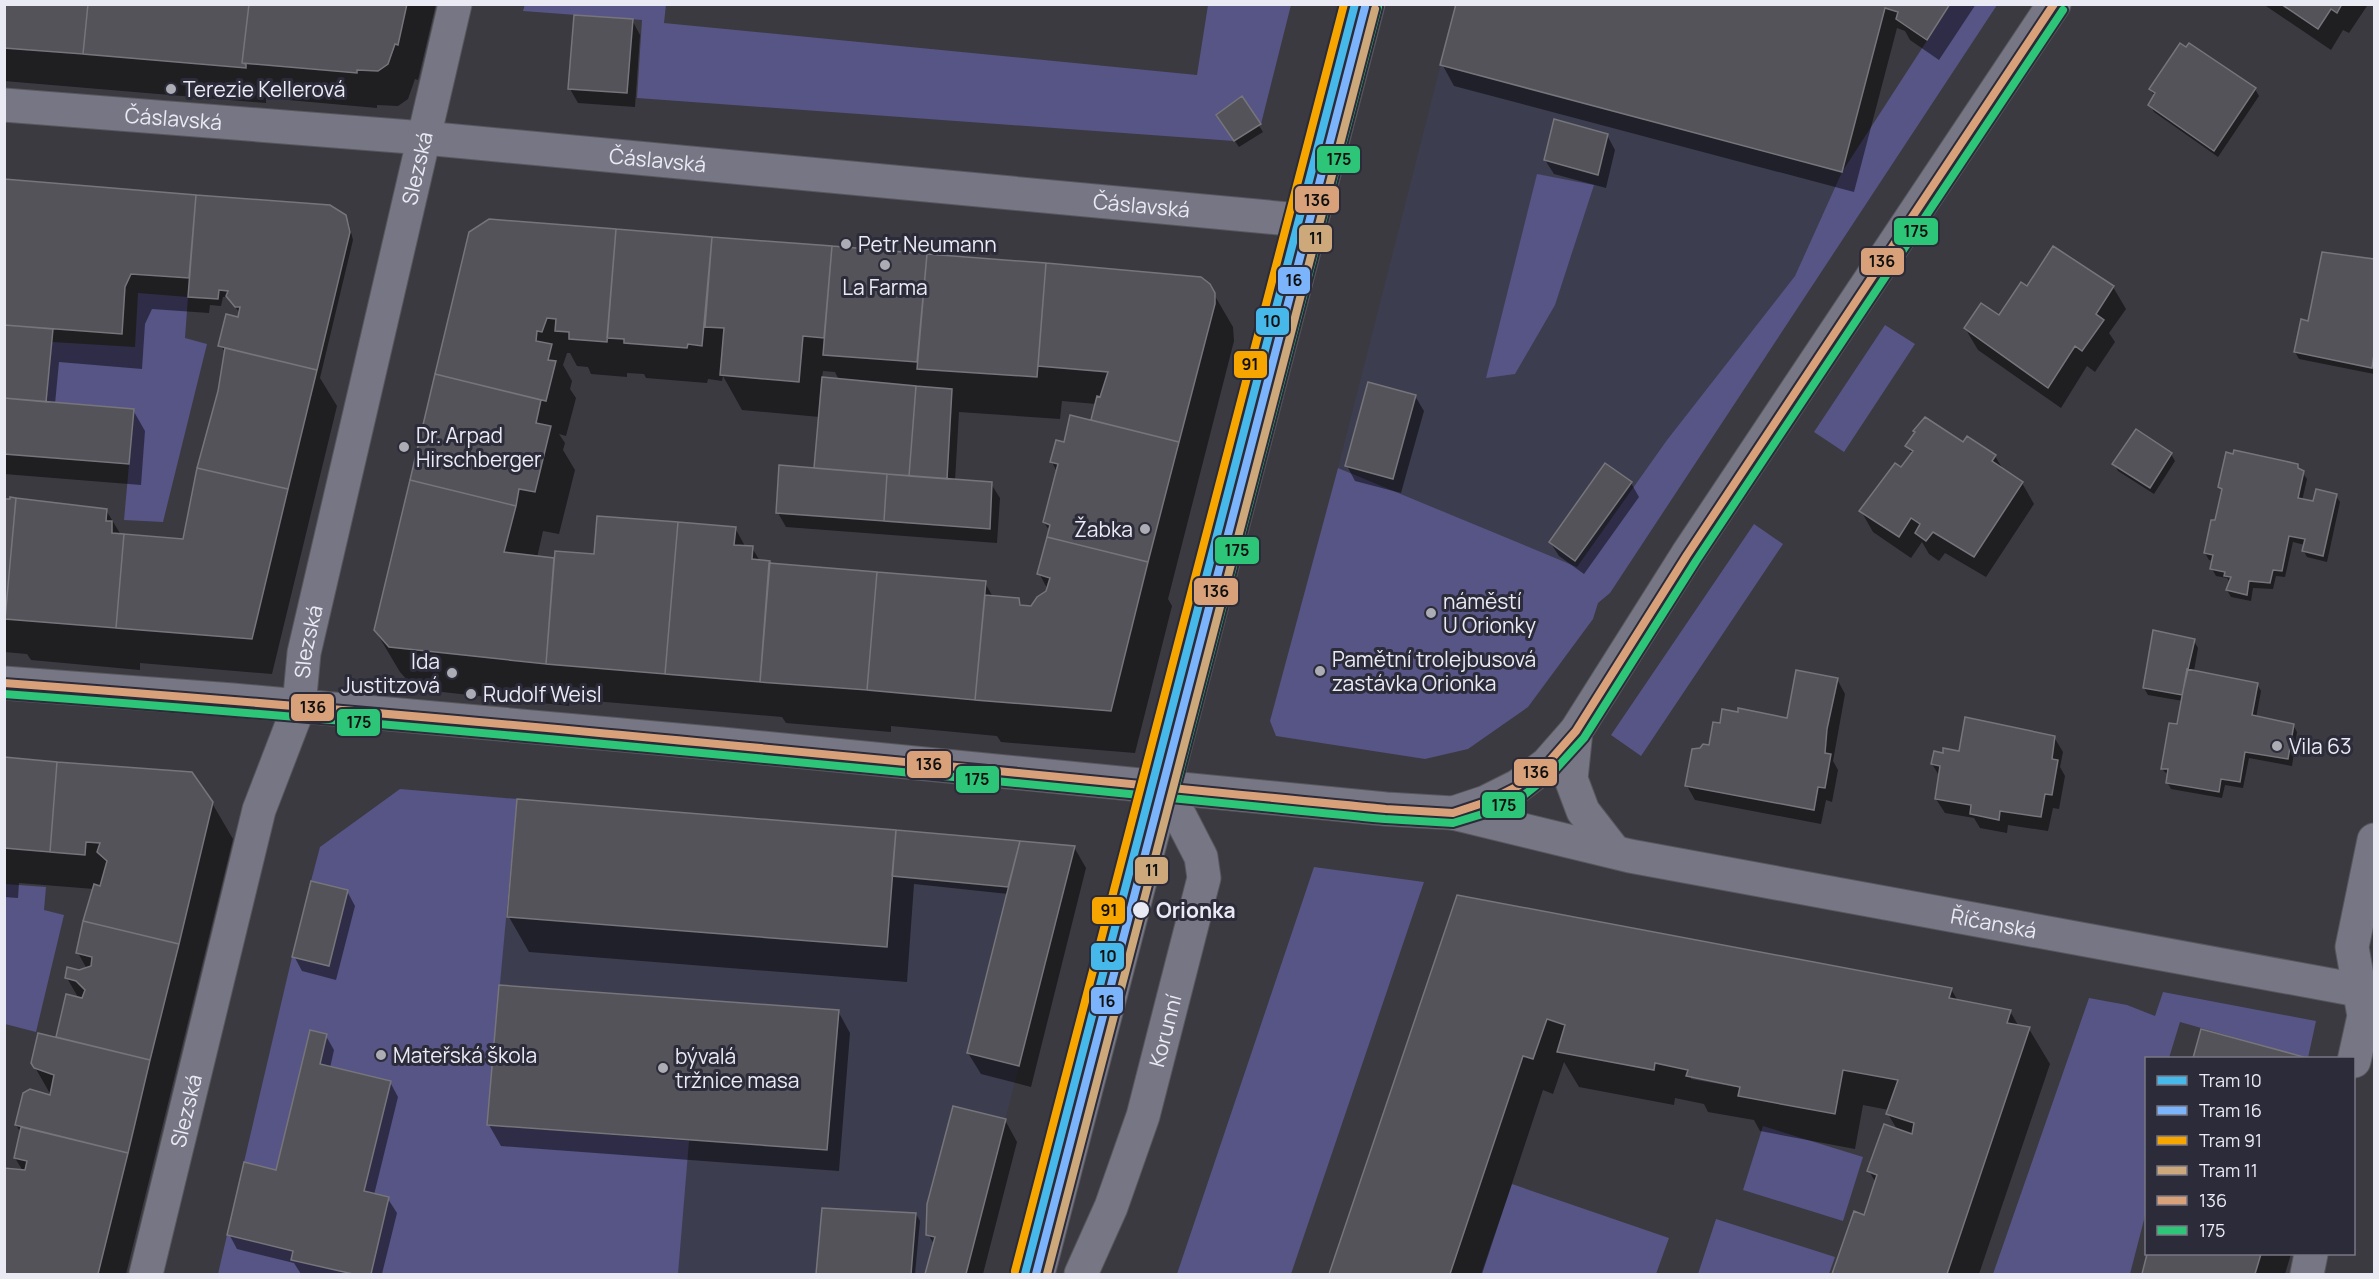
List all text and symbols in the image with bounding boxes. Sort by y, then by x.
place label: Terezie Kellerová [183,75,345,103]
marker: Terezie Kellerová [164,82,178,96]
street label: Čáslavská [124,101,223,136]
street label: Slezská [395,129,439,208]
street label: Čáslavská [608,141,707,178]
line badge: 175 [1316,145,1361,174]
text: 175 [1327,148,1351,170]
line badge: 136 [1294,185,1340,214]
street label: Čáslavská [1092,187,1191,224]
text: 136 [1304,189,1330,211]
line badge: 175 [1893,217,1939,246]
text: 175 [1904,220,1928,242]
line badge: 11 [1298,224,1333,253]
text: 11 [1309,227,1323,249]
place label: Petr Neumann [858,230,997,258]
marker: Petr Neumann [839,237,853,251]
line badge: 136 [1860,247,1905,276]
text: 136 [1869,250,1895,272]
marker: La Farma [878,258,892,272]
line badge: 16 [1277,266,1311,295]
text: 16 [1286,269,1303,291]
place label: La Farma [842,273,928,301]
line badge: 10 [1255,307,1290,336]
text: 10 [1263,310,1281,332]
line badge: 91 [1233,350,1268,379]
text: 91 [1242,353,1258,375]
place label: Dr. Arpad Hirschberger [416,421,542,473]
marker: Dr. Arpad Hirschberger [397,440,411,454]
place label: Žabka [1074,515,1133,543]
marker: Žabka [1138,522,1152,536]
line badge: 175 [1214,536,1260,565]
text: 175 [1225,539,1249,561]
line badge: 136 [1193,577,1239,606]
text: 136 [1203,580,1229,602]
place label: náměstí U Orionky [1443,587,1536,639]
street label: Slezská [288,602,329,680]
marker: náměstí U Orionky [1424,606,1438,620]
place label: Pamětní trolejbusová zastávka Orionka [1332,645,1536,697]
place label: Ida Justitzová [341,647,440,699]
marker: Pamětní trolejbusová zastávka Orionka [1313,664,1327,678]
marker: Ida Justitzová [445,666,459,680]
place label: Rudolf Weisl [483,680,602,708]
marker: Rudolf Weisl [464,687,478,701]
line badge: 136 [290,693,335,722]
text: 136 [300,696,326,718]
line badge: 175 [336,708,381,737]
text: 175 [347,711,371,733]
place label: Vila 63 [2289,732,2352,760]
marker: Vila 63 [2270,739,2284,753]
line badge: 136 [906,750,952,779]
text: 136 [916,753,942,775]
line badge: 136 [1513,758,1558,787]
text: 136 [1523,761,1549,783]
line badge: 175 [955,765,1000,794]
text: 175 [965,768,989,790]
line badge: 175 [1481,791,1526,819]
text: 175 [1492,794,1516,816]
line badge: 11 [1134,856,1169,885]
text: 11 [1145,859,1159,881]
line badge: 91 [1091,896,1126,925]
place label: Orionka [1156,896,1236,924]
text: 91 [1101,899,1117,921]
marker: Orionka [1131,900,1151,920]
street label: Říčanská [1948,901,2039,945]
line badge: 10 [1090,942,1125,971]
text: 10 [1099,945,1117,967]
line badge: 16 [1090,986,1124,1015]
text: 16 [1099,990,1116,1012]
street label: Korunní [1142,991,1188,1070]
place label: Mateřská škola [393,1041,537,1069]
place label: bývalá tržnice masa [675,1042,799,1094]
marker: Mateřská škola [374,1048,388,1062]
legend [2145,1057,2355,1255]
marker: bývalá tržnice masa [656,1061,670,1075]
text: Tram 10 [2199,1068,2262,1092]
street label: Slezská [163,1071,208,1150]
text: Tram 16 [2199,1098,2262,1122]
text: Tram 91 [2199,1128,2262,1152]
text: Tram 11 [2199,1158,2258,1182]
text: 136 [2199,1188,2227,1212]
text: 175 [2199,1218,2225,1242]

